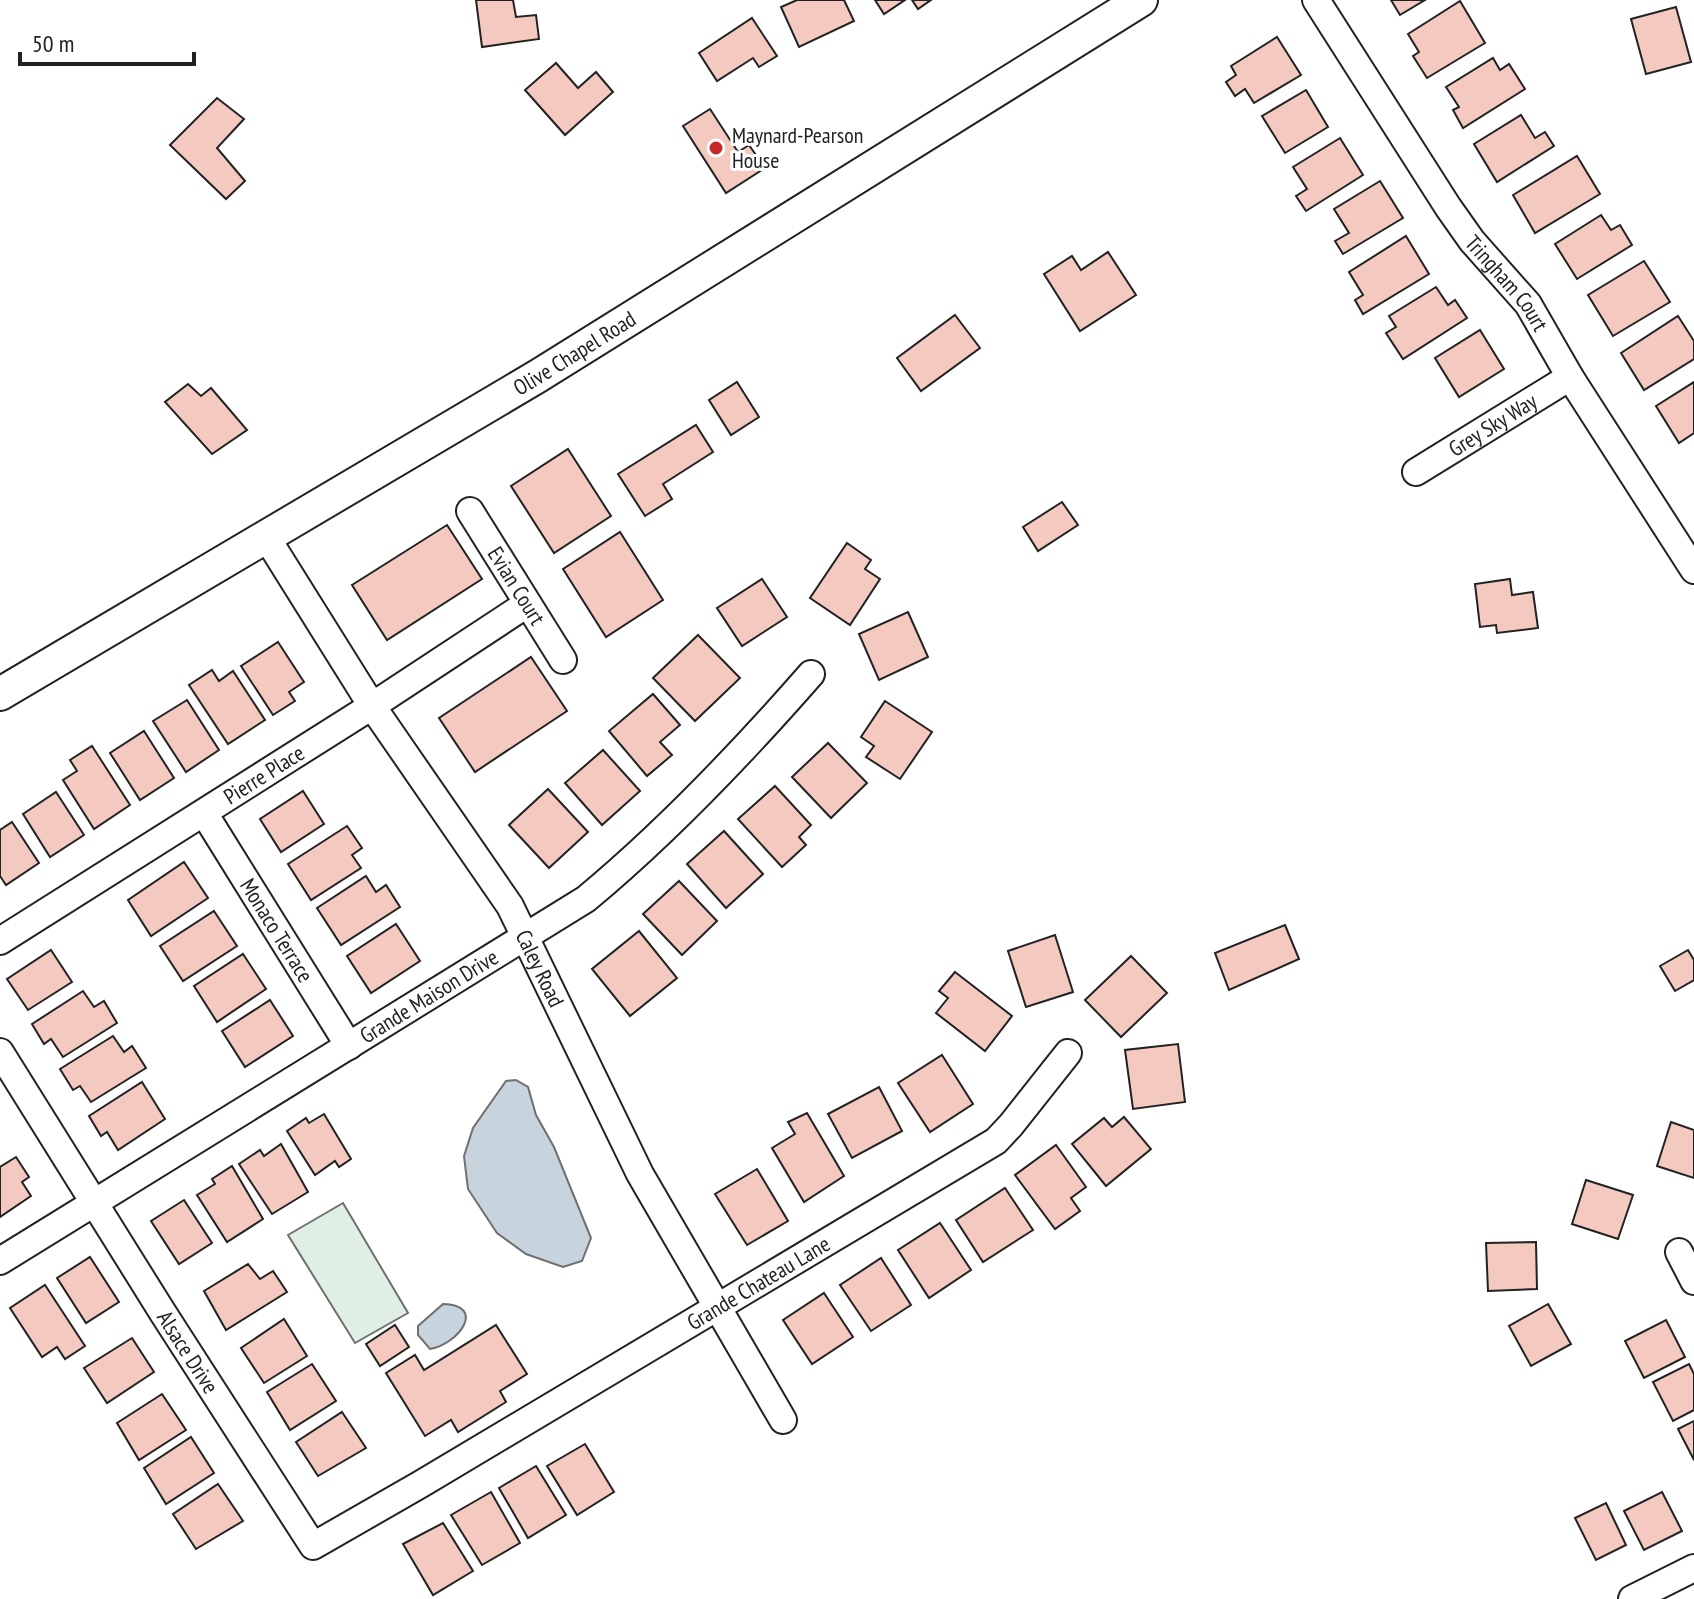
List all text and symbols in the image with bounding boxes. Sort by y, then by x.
scale bar [20,16,194,66]
text: 50 m [32,28,74,59]
place label: Maynard-Pearson House [732,121,863,174]
marker: Maynard-Pearson House [707,139,725,157]
street label: Tringham Court [1459,229,1555,336]
street label: Olive Chapel Road [508,305,641,401]
street label: Grey Sky Way [1443,386,1543,463]
street label: Evian Court [482,541,552,630]
street label: Pierre Place [218,738,309,810]
street label: Monaco Terrace [234,873,320,987]
street label: Caley Road [510,925,571,1011]
street label: Grande Maison Drive [354,943,503,1049]
street label: Grande Chateau Lane [682,1229,835,1336]
street label: Alsace Drive [151,1305,225,1399]

